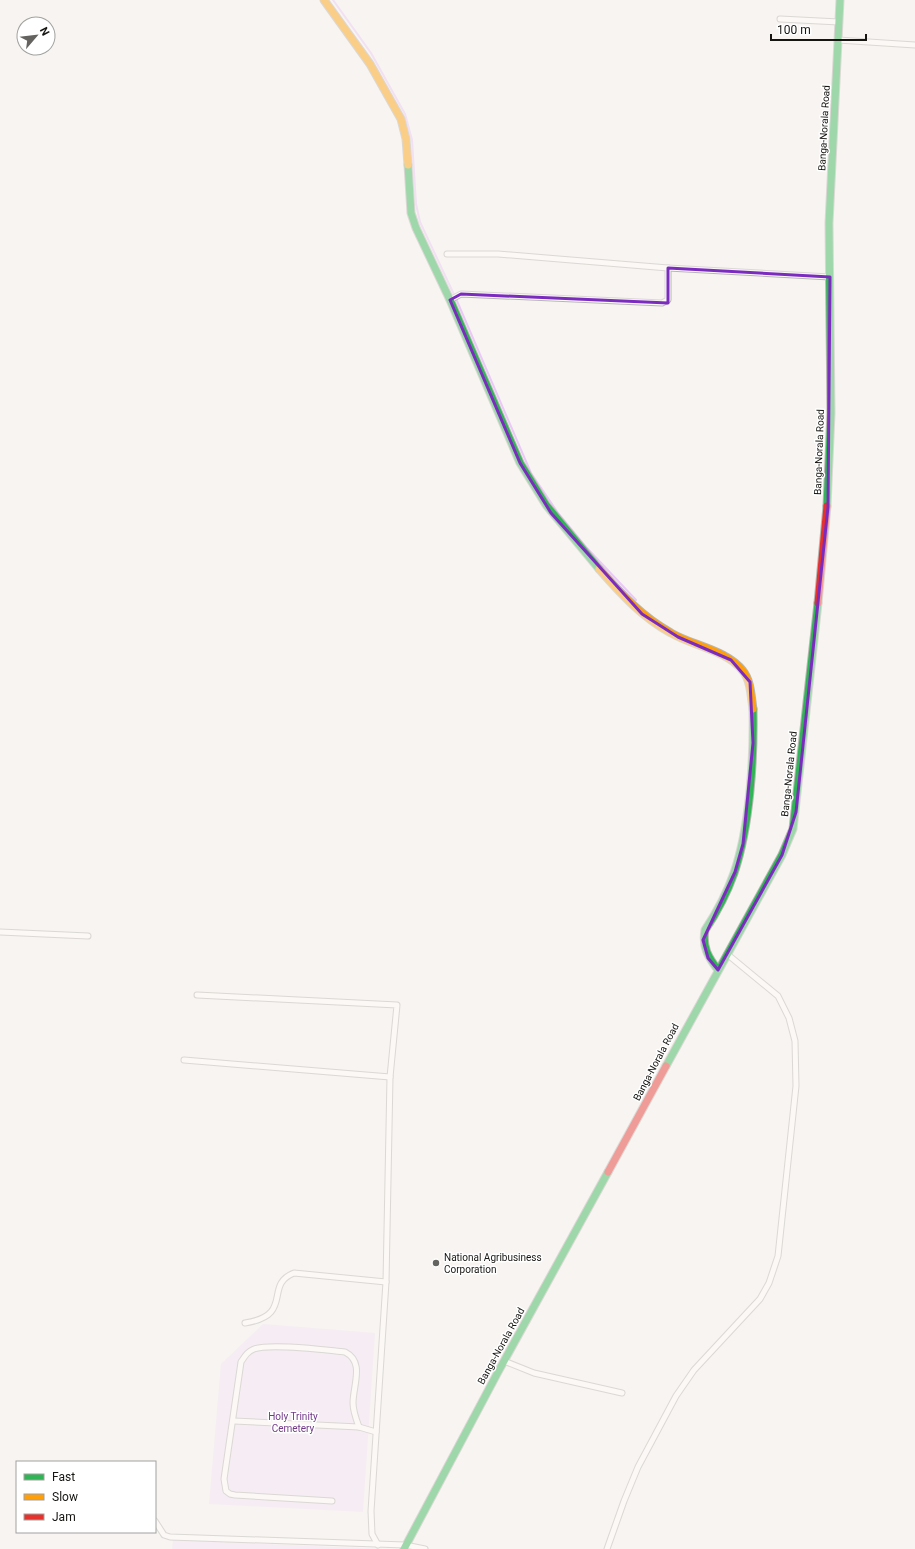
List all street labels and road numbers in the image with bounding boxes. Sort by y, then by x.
street label: Banga-Norala Road [816,85,832,171]
street label: Banga-Norala Road [812,409,826,495]
street label: Banga-Norala Road [779,731,799,817]
street label: Banga-Norala Road [631,1022,681,1102]
street label: Banga-Norala Road [475,1306,527,1386]

